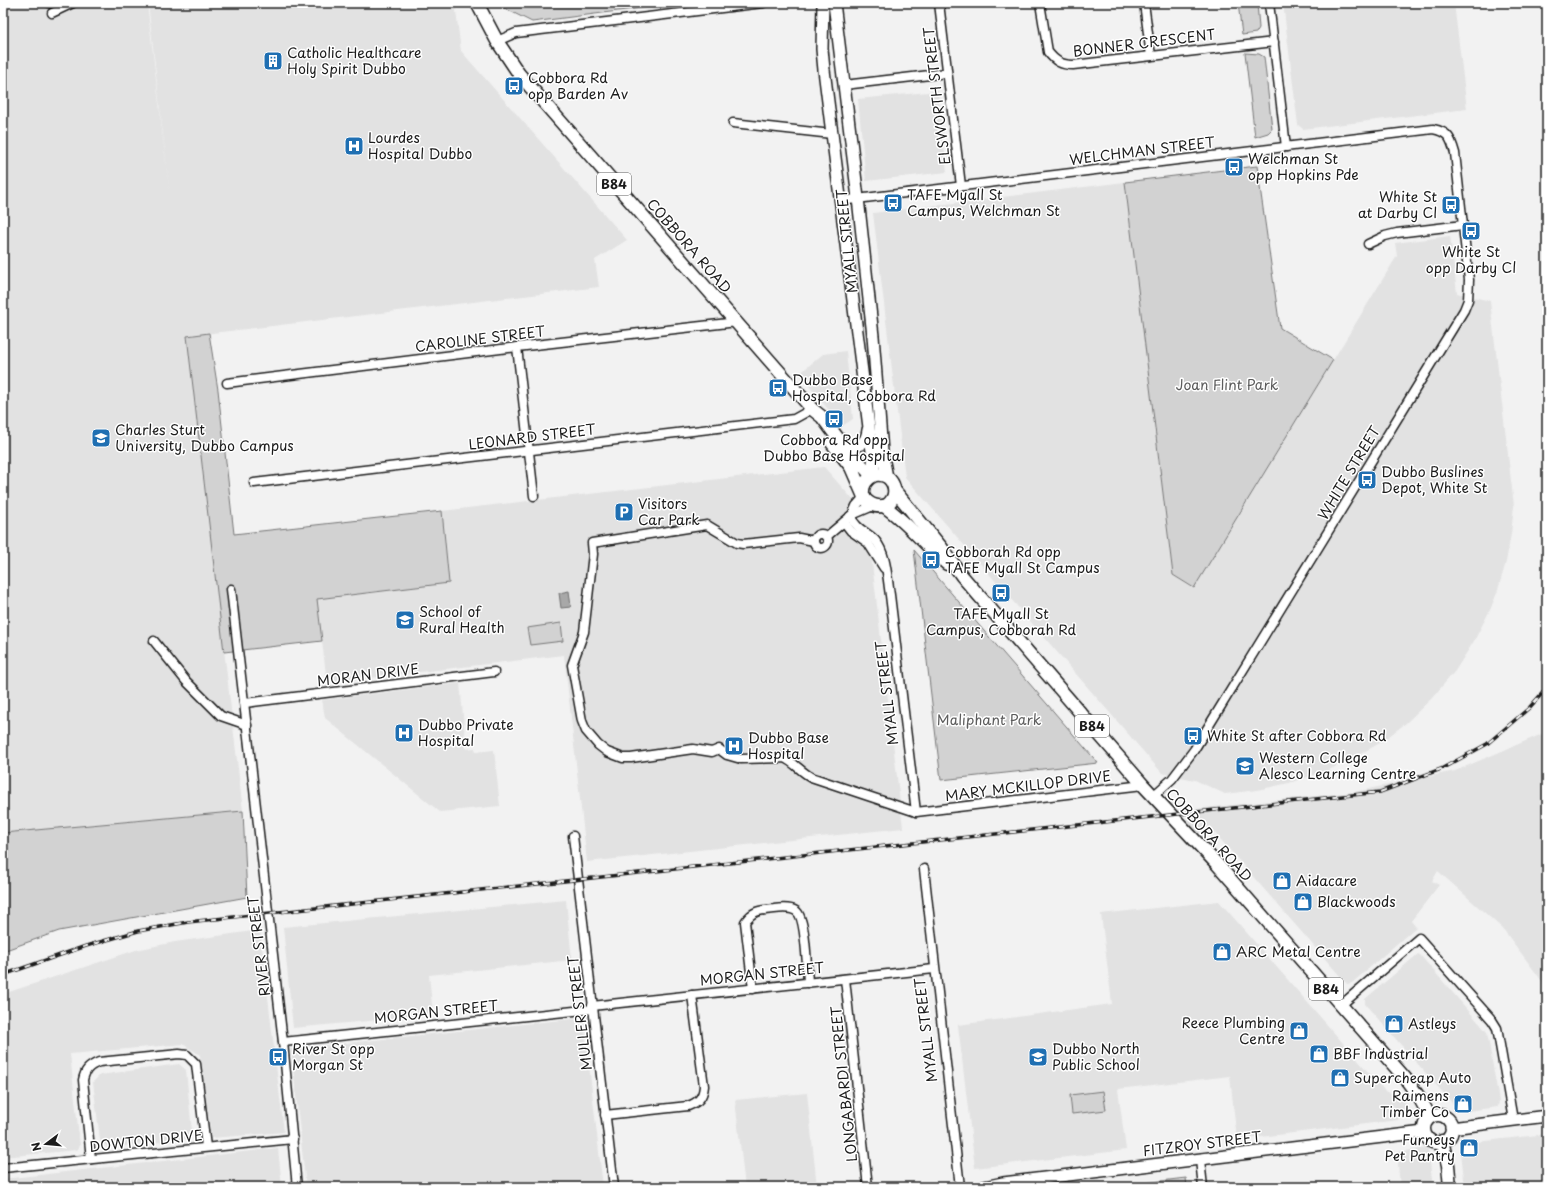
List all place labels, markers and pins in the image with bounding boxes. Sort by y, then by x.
place label: Catholic Healthcare Holy Spirit Dubbo [287,42,422,79]
building icon: Catholic Healthcare Holy Spirit Dubbo [262,50,284,72]
place label: Cobbora Rd opp Barden Av [528,67,629,104]
bus stop icon: Cobbora Rd opp Barden Av [503,75,525,97]
place label: Lourdes Hospital Dubbo [368,127,472,164]
hospital icon: Lourdes Hospital Dubbo [343,135,365,157]
place label: Welchman St opp Hopkins Pde [1248,148,1359,185]
bus stop icon: Welchman St opp Hopkins Pde [1223,156,1245,178]
place label: TAFE Myall St Campus, Welchman St [907,184,1060,221]
place label: White St at Darby Cl [1358,186,1437,223]
bus stop icon: TAFE Myall St Campus, Welchman St [882,192,904,214]
bus stop icon: White St at Darby Cl [1440,194,1462,216]
bus stop icon: White St opp Darby Cl [1460,220,1482,242]
place label: White St opp Darby Cl [1426,241,1516,278]
place label: Dubbo Base Hospital, Cobbora Rd [792,369,936,406]
bus stop icon: Dubbo Base Hospital, Cobbora Rd [767,377,789,399]
bus stop icon: Cobbora Rd opp Dubbo Base Hospital [823,408,845,430]
place label: Charles Sturt University, Dubbo Campus [115,419,294,456]
school or university icon: Charles Sturt University, Dubbo Campus [90,427,112,449]
place label: Cobbora Rd opp Dubbo Base Hospital [763,429,905,466]
place label: Dubbo Buslines Depot, White St [1381,461,1488,498]
bus stop icon: Dubbo Buslines Depot, White St [1356,469,1378,491]
place label: Visitors Car Park [638,493,700,530]
parking icon: Visitors Car Park [613,501,635,523]
place label: Cobborah Rd opp TAFE Myall St Campus [945,541,1100,578]
bus stop icon: Cobborah Rd opp TAFE Myall St Campus [920,549,942,571]
bus stop icon: TAFE Myall St Campus, Cobborah Rd [990,582,1012,604]
place label: School of Rural Health [419,601,505,638]
place label: TAFE Myall St Campus, Cobborah Rd [926,603,1077,640]
school or university icon: School of Rural Health [394,609,416,631]
place label: Dubbo Private Hospital [418,714,514,751]
hospital icon: Dubbo Private Hospital [393,722,415,744]
bus stop icon: White St after Cobbora Rd [1182,725,1204,747]
place label: White St after Cobbora Rd [1207,725,1387,746]
place label: Dubbo Base Hospital [748,727,829,764]
hospital icon: Dubbo Base Hospital [723,735,745,757]
place label: Western College Alesco Learning Centre [1259,747,1416,784]
school or university icon: Western College Alesco Learning Centre [1234,755,1256,777]
shop icon: Aidacare [1271,870,1293,892]
place label: Aidacare [1296,870,1357,891]
shop icon: Blackwoods [1292,891,1314,913]
place label: Blackwoods [1317,891,1396,912]
shop icon: ARC Metal Centre [1211,941,1233,963]
place label: ARC Metal Centre [1236,941,1361,962]
place label: Reece Plumbing Centre [1181,1012,1285,1049]
shop icon: Astleys [1383,1013,1405,1035]
place label: Astleys [1408,1013,1456,1034]
shop icon: Reece Plumbing Centre [1288,1020,1310,1042]
place label: River St opp Morgan St [292,1038,375,1075]
place label: Dubbo North Public School [1052,1038,1140,1075]
shop icon: BBF Industrial [1308,1043,1330,1065]
place label: BBF Industrial [1333,1043,1428,1064]
bus stop icon: River St opp Morgan St [267,1046,289,1068]
school or university icon: Dubbo North Public School [1027,1046,1049,1068]
shop icon: Supercheap Auto [1329,1067,1351,1089]
place label: Supercheap Auto [1354,1067,1471,1088]
place label: Raimens Timber Co [1380,1085,1449,1122]
shop icon: Raimens Timber Co [1452,1093,1474,1115]
place label: Furneys Pet Pantry [1385,1129,1455,1166]
shop icon: Furneys Pet Pantry [1458,1137,1480,1159]

